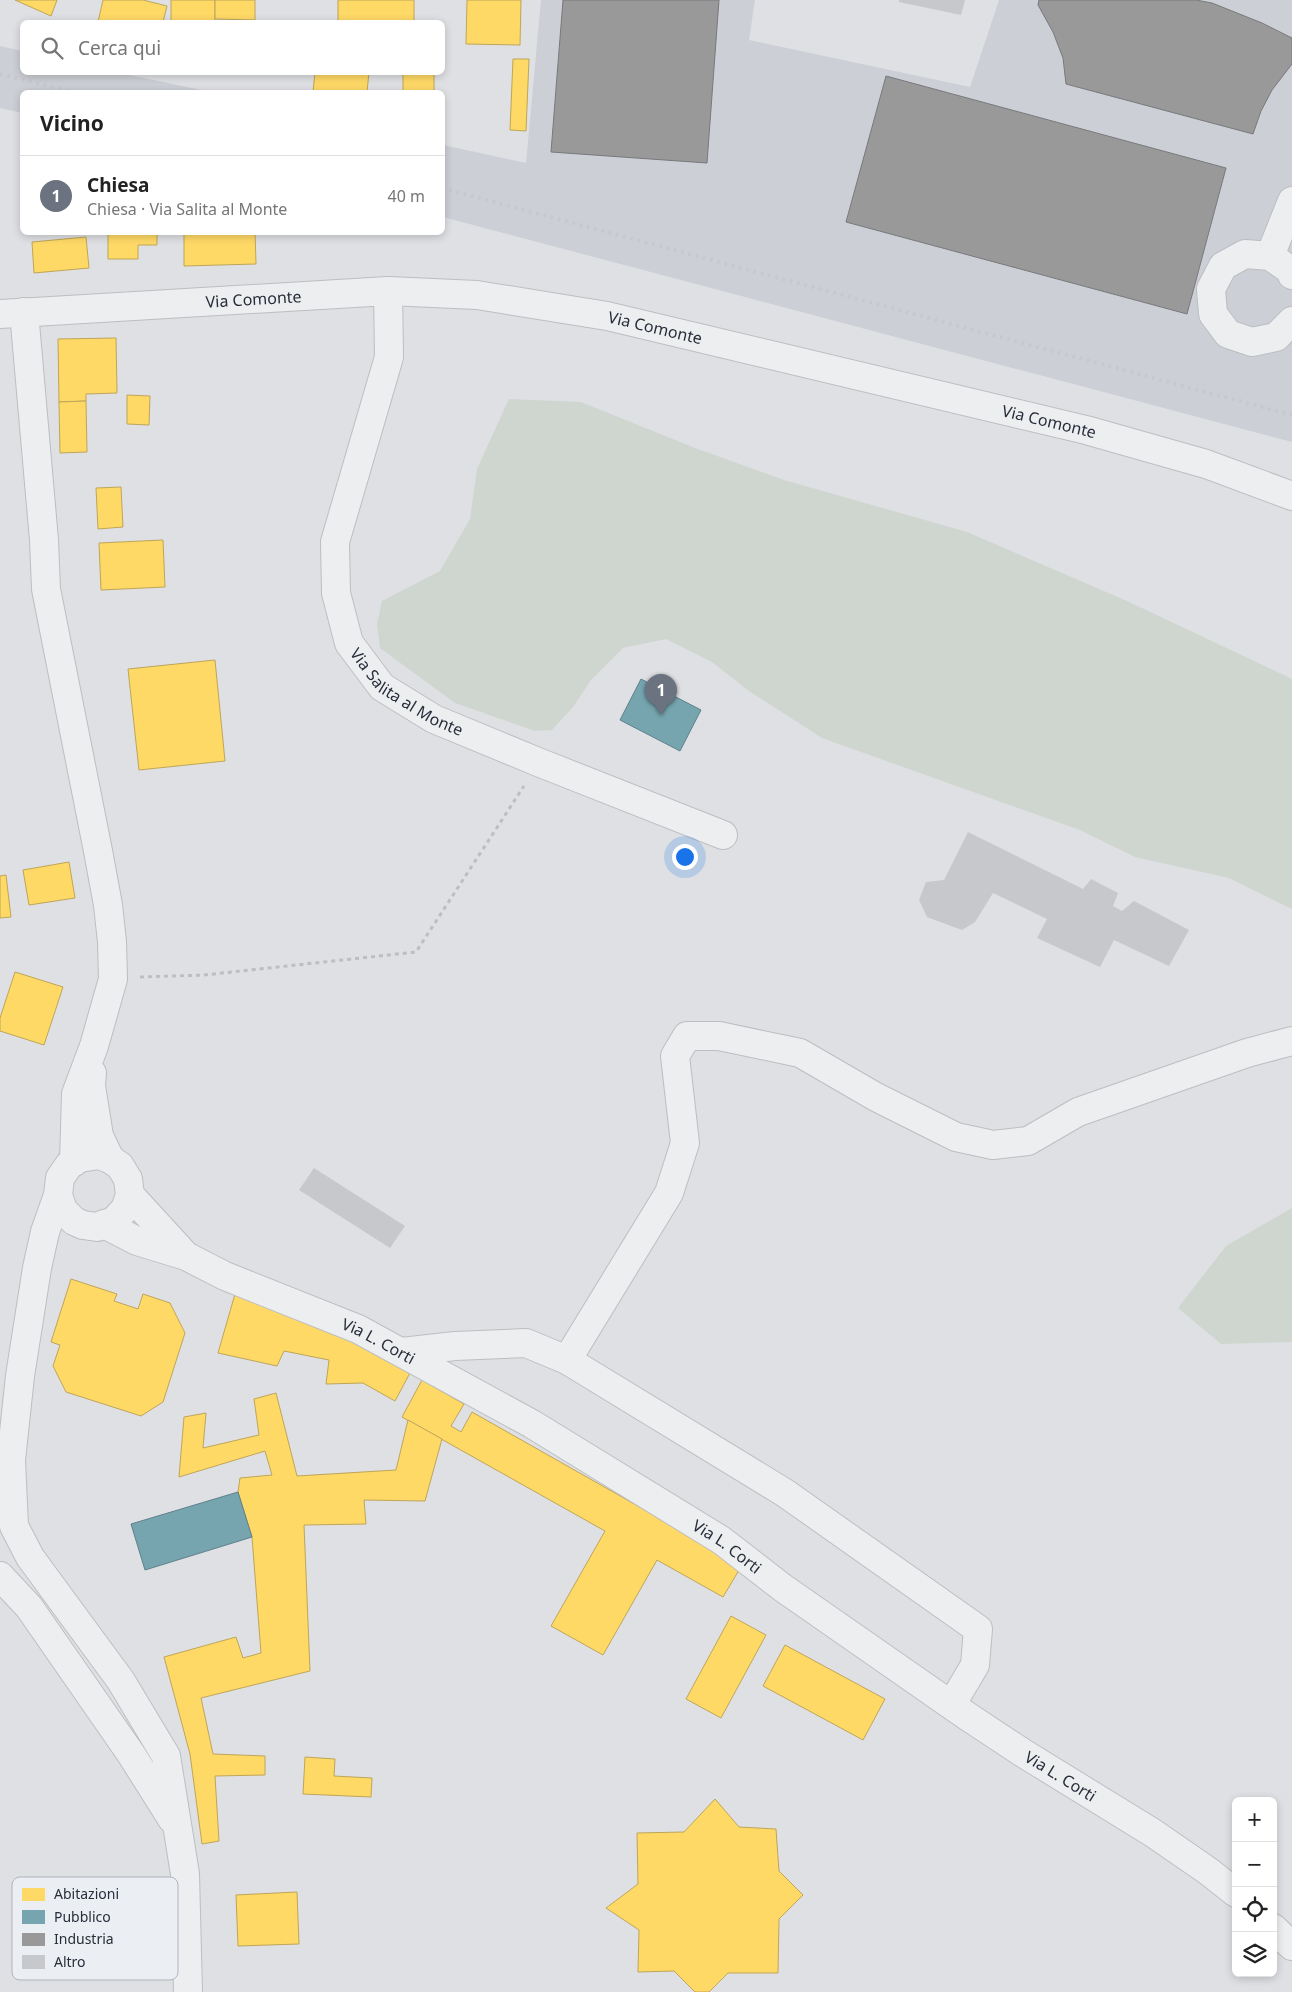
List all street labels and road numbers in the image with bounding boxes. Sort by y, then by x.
street label: Via Comonte [205,285,302,313]
street label: Via Comonte [606,306,704,349]
street label: Via Comonte [1000,399,1099,443]
street label: Via Salita al Monte [345,643,466,741]
street label: Via L. Corti [339,1313,419,1369]
street label: Via L. Corti [688,1514,766,1579]
street label: Via L. Corti [1021,1746,1100,1806]

